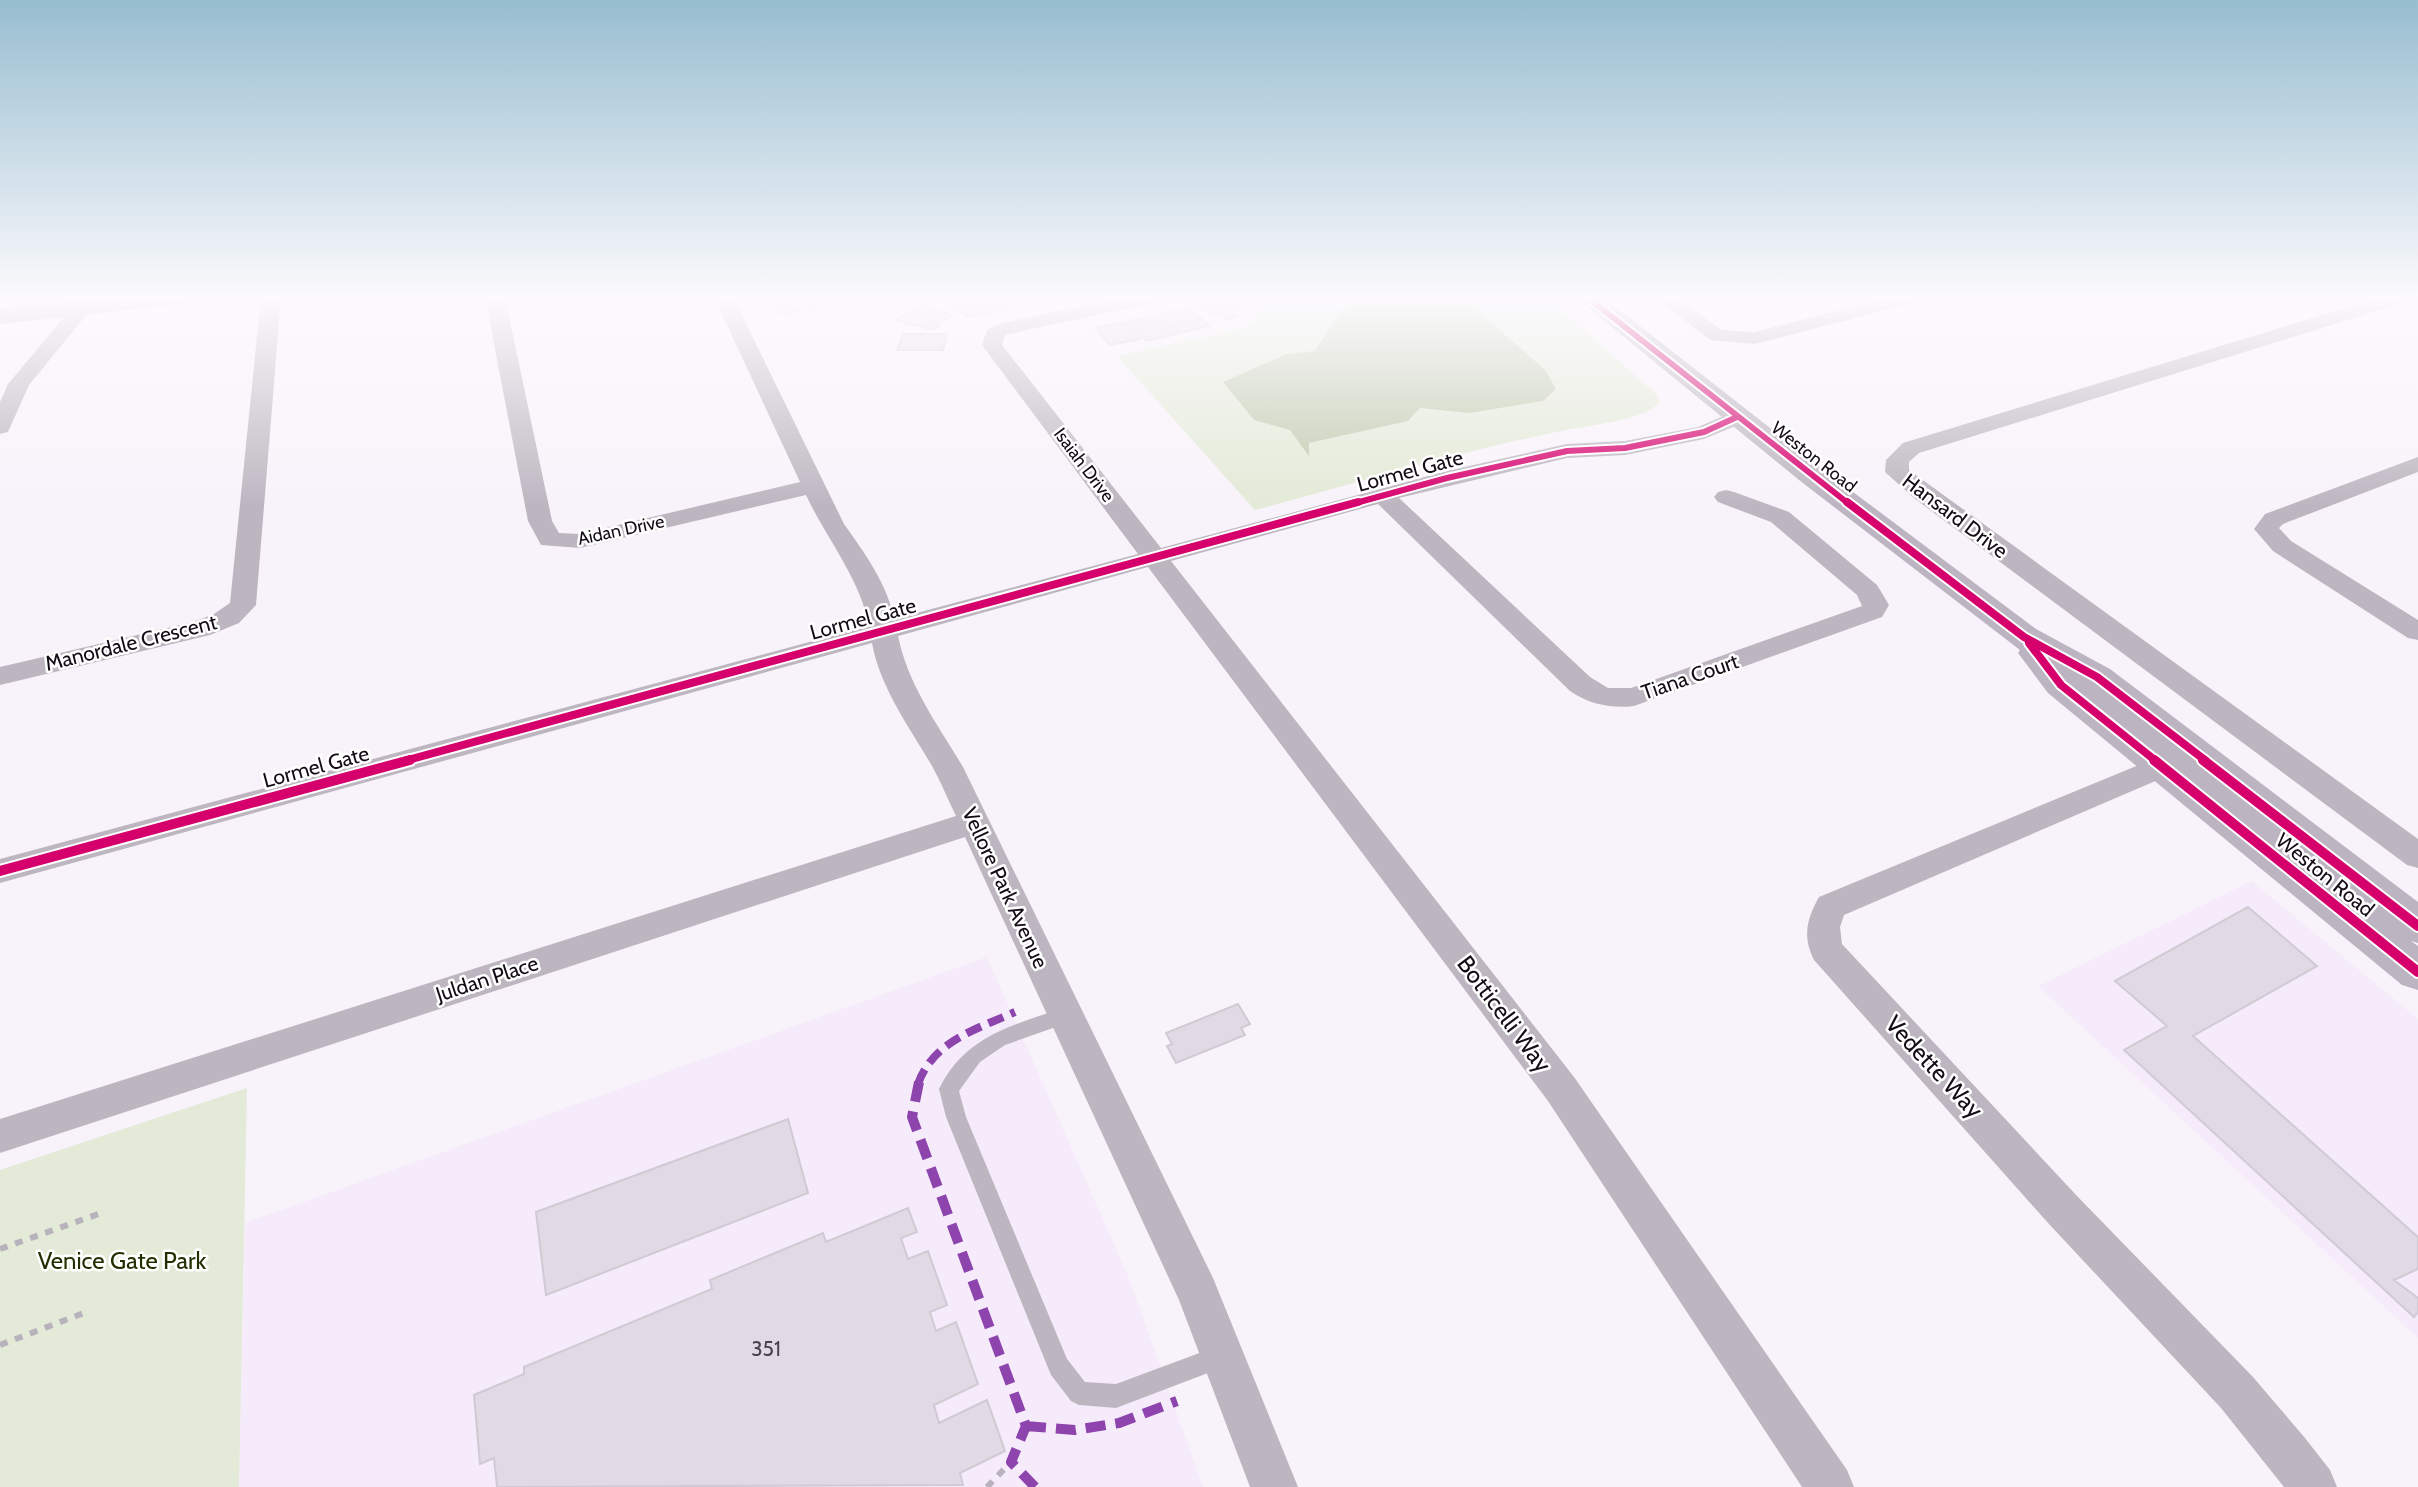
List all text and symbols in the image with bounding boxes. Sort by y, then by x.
street label: Weston Road [1767,417,1861,497]
street label: Isaiah Drive [1049,424,1119,506]
street label: Lormel Gate [1354,444,1466,497]
street label: Hansard Drive [1898,468,2013,563]
street label: Aidan Drive [576,510,666,550]
street label: Lormel Gate [807,592,919,645]
street label: Manordale Crescent [42,609,219,676]
street label: Tiana Court [1638,648,1742,705]
street label: Lormel Gate [260,740,372,793]
street label: Vellore Park Avenue [957,803,1054,972]
street label: Weston Road [2271,827,2379,922]
street label: Juldan Place [431,950,541,1007]
street label: Botticelli Way [1451,950,1558,1078]
street label: Vedette Way [1880,1009,1989,1124]
park label: Venice Gate Park [38,1246,207,1275]
house number: 351 [751,1336,781,1361]

